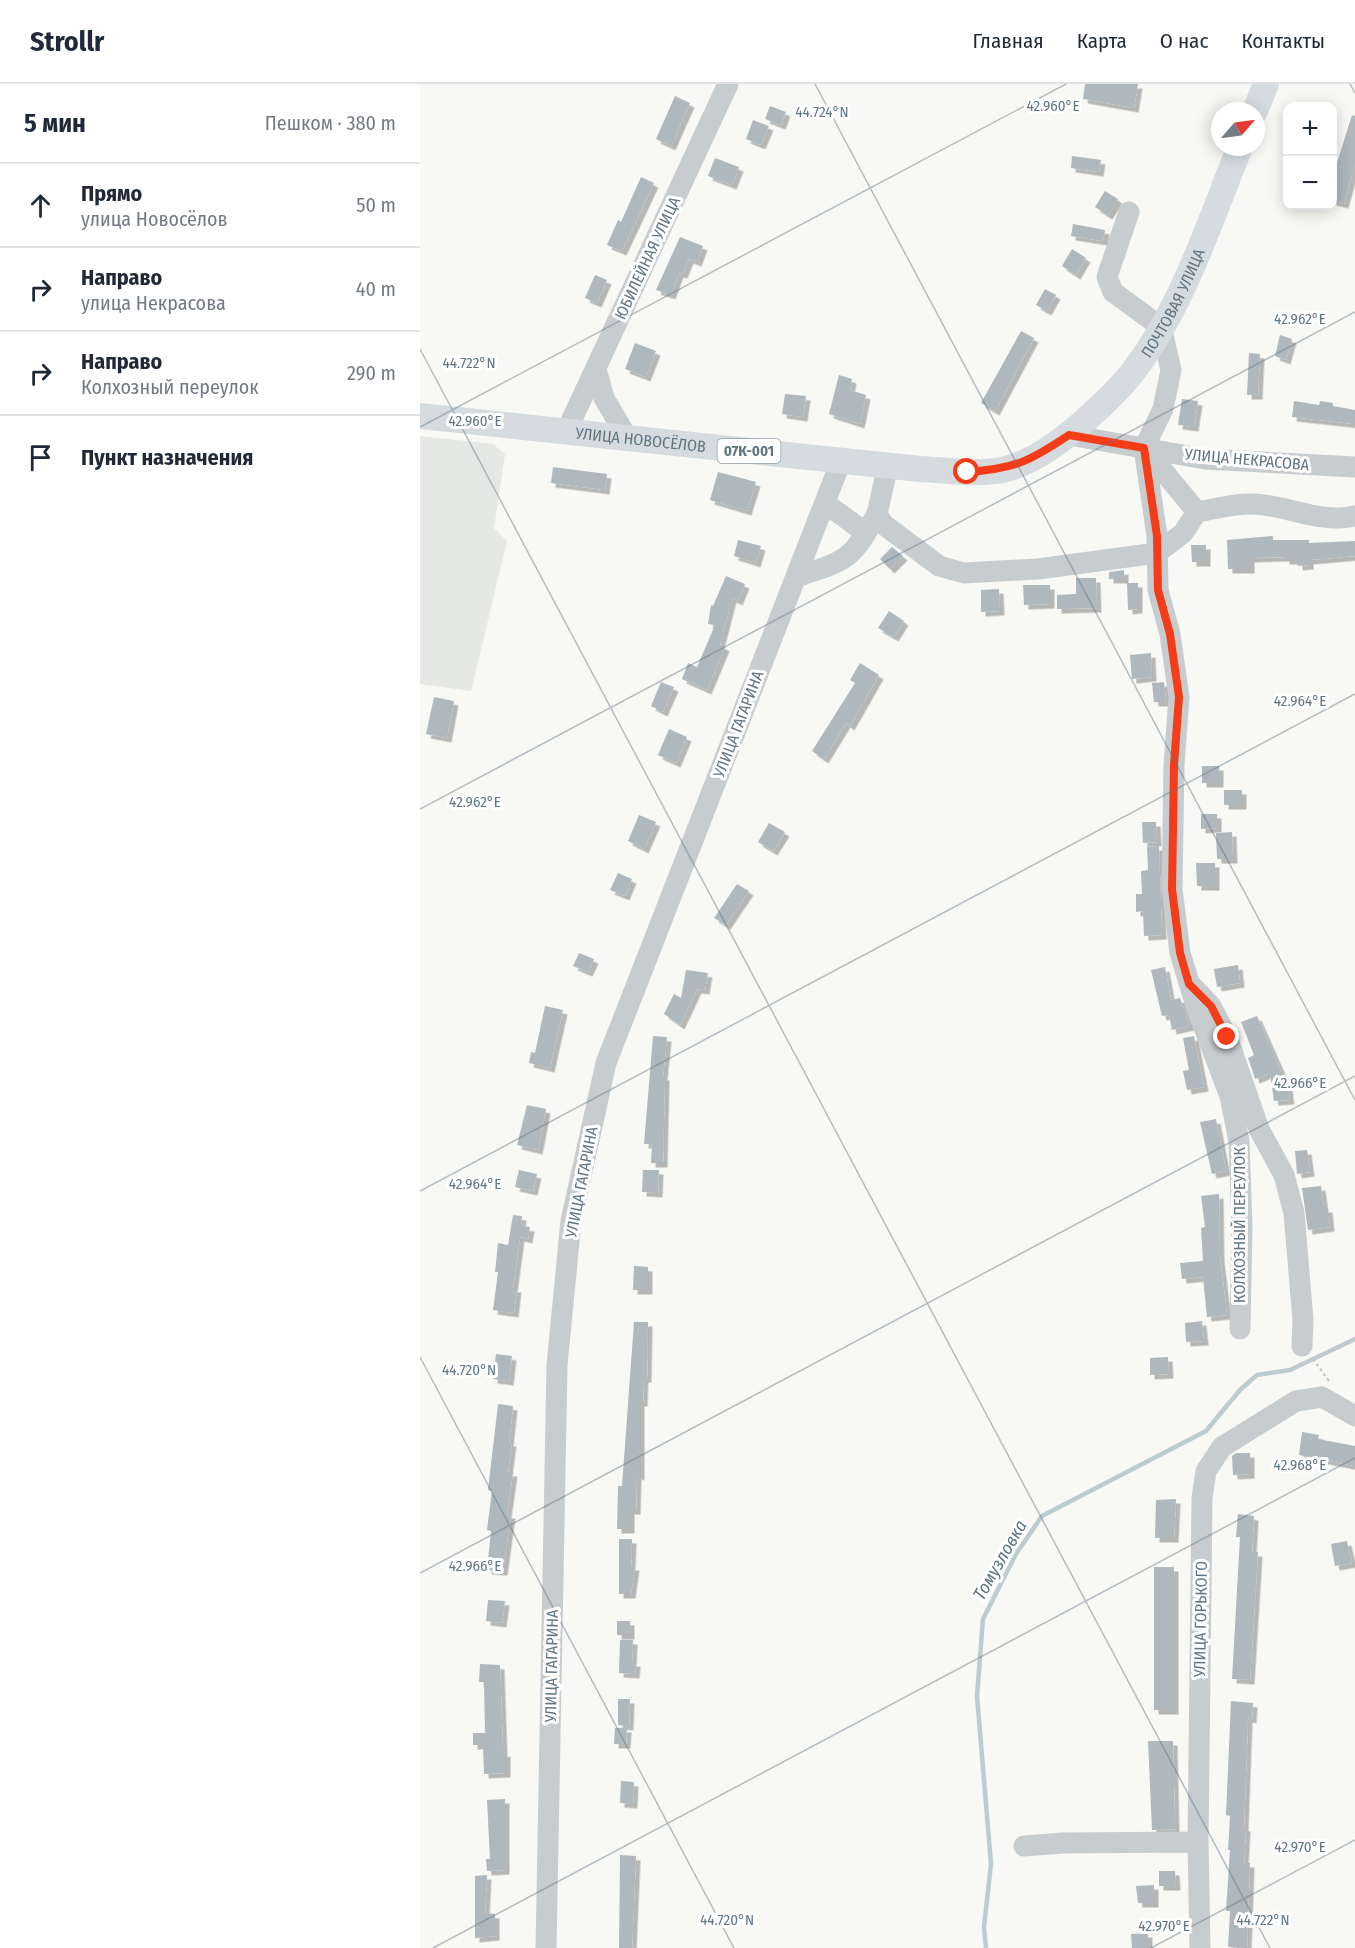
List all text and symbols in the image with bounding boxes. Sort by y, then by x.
text: Strollr [30,25,104,58]
text: Главная [973,28,1044,54]
text: Карта [1077,28,1127,54]
text: О нас [1160,28,1208,54]
text: Контакты [1241,28,1325,54]
text: 42.960°E [1026,97,1080,115]
north arrow [1211,102,1265,156]
map controls [1283,102,1337,210]
button: + [1283,102,1337,156]
text: 44.724°N [795,103,849,121]
text: 5 мин [24,108,86,139]
text: Пешком · 380 m [265,111,396,135]
button: − [1283,156,1337,210]
text: Прямо [81,180,142,207]
icon: ahead [24,189,57,222]
text: 50 m [356,193,396,217]
street label: ЮБИЛЕЙНАЯ УЛИЦА [611,193,684,323]
text: улица Новосёлов [81,207,228,231]
street label: ПОЧТОВАЯ УЛИЦА [1137,245,1209,361]
text: Направо [81,264,162,291]
icon: right [24,273,57,306]
text: 40 m [356,277,396,301]
text: улица Некрасова [81,291,226,315]
text: 42.962°E [1274,310,1326,328]
text: Направо [81,348,162,375]
text: 44.722°N [443,354,495,372]
icon: right [24,357,57,390]
text: 290 m [347,361,396,385]
text: Колхозный переулок [81,375,259,399]
text: 42.960°E [448,412,502,430]
street label: УЛИЦА НОВОСЁЛОВ [574,423,707,456]
road number: 07К-001 [718,439,780,463]
icon: arrive [24,441,57,474]
text: Пункт назначения [81,444,253,471]
street label: УЛИЦА НЕКРАСОВА [1183,445,1310,474]
route start [953,458,979,484]
street label: УЛИЦА ГАГАРИНА [709,668,768,781]
text: 42.964°E [1274,692,1326,710]
text: 42.962°E [449,793,501,811]
route end [1213,1023,1239,1049]
text: 42.966°E [1274,1074,1326,1092]
street label: УЛИЦА ГАГАРИНА [561,1124,602,1240]
street label: КОЛХОЗНЫЙ ПЕРЕУЛОК [1230,1147,1249,1303]
text: 42.964°E [449,1175,501,1193]
text: 44.720°N [442,1361,496,1379]
text: 42.968°E [1274,1456,1326,1474]
water label: Томузловка [968,1516,1032,1604]
text: 42.966°E [449,1557,501,1575]
street label: УЛИЦА ГОРЬКОГО [1190,1561,1211,1678]
street label: УЛИЦА ГАГАРИНА [541,1609,562,1724]
text: 42.970°E [1274,1838,1326,1856]
text: 44.720°N [700,1911,754,1929]
text: 44.722°N [1237,1911,1289,1929]
text: 42.970°E [1138,1917,1190,1935]

